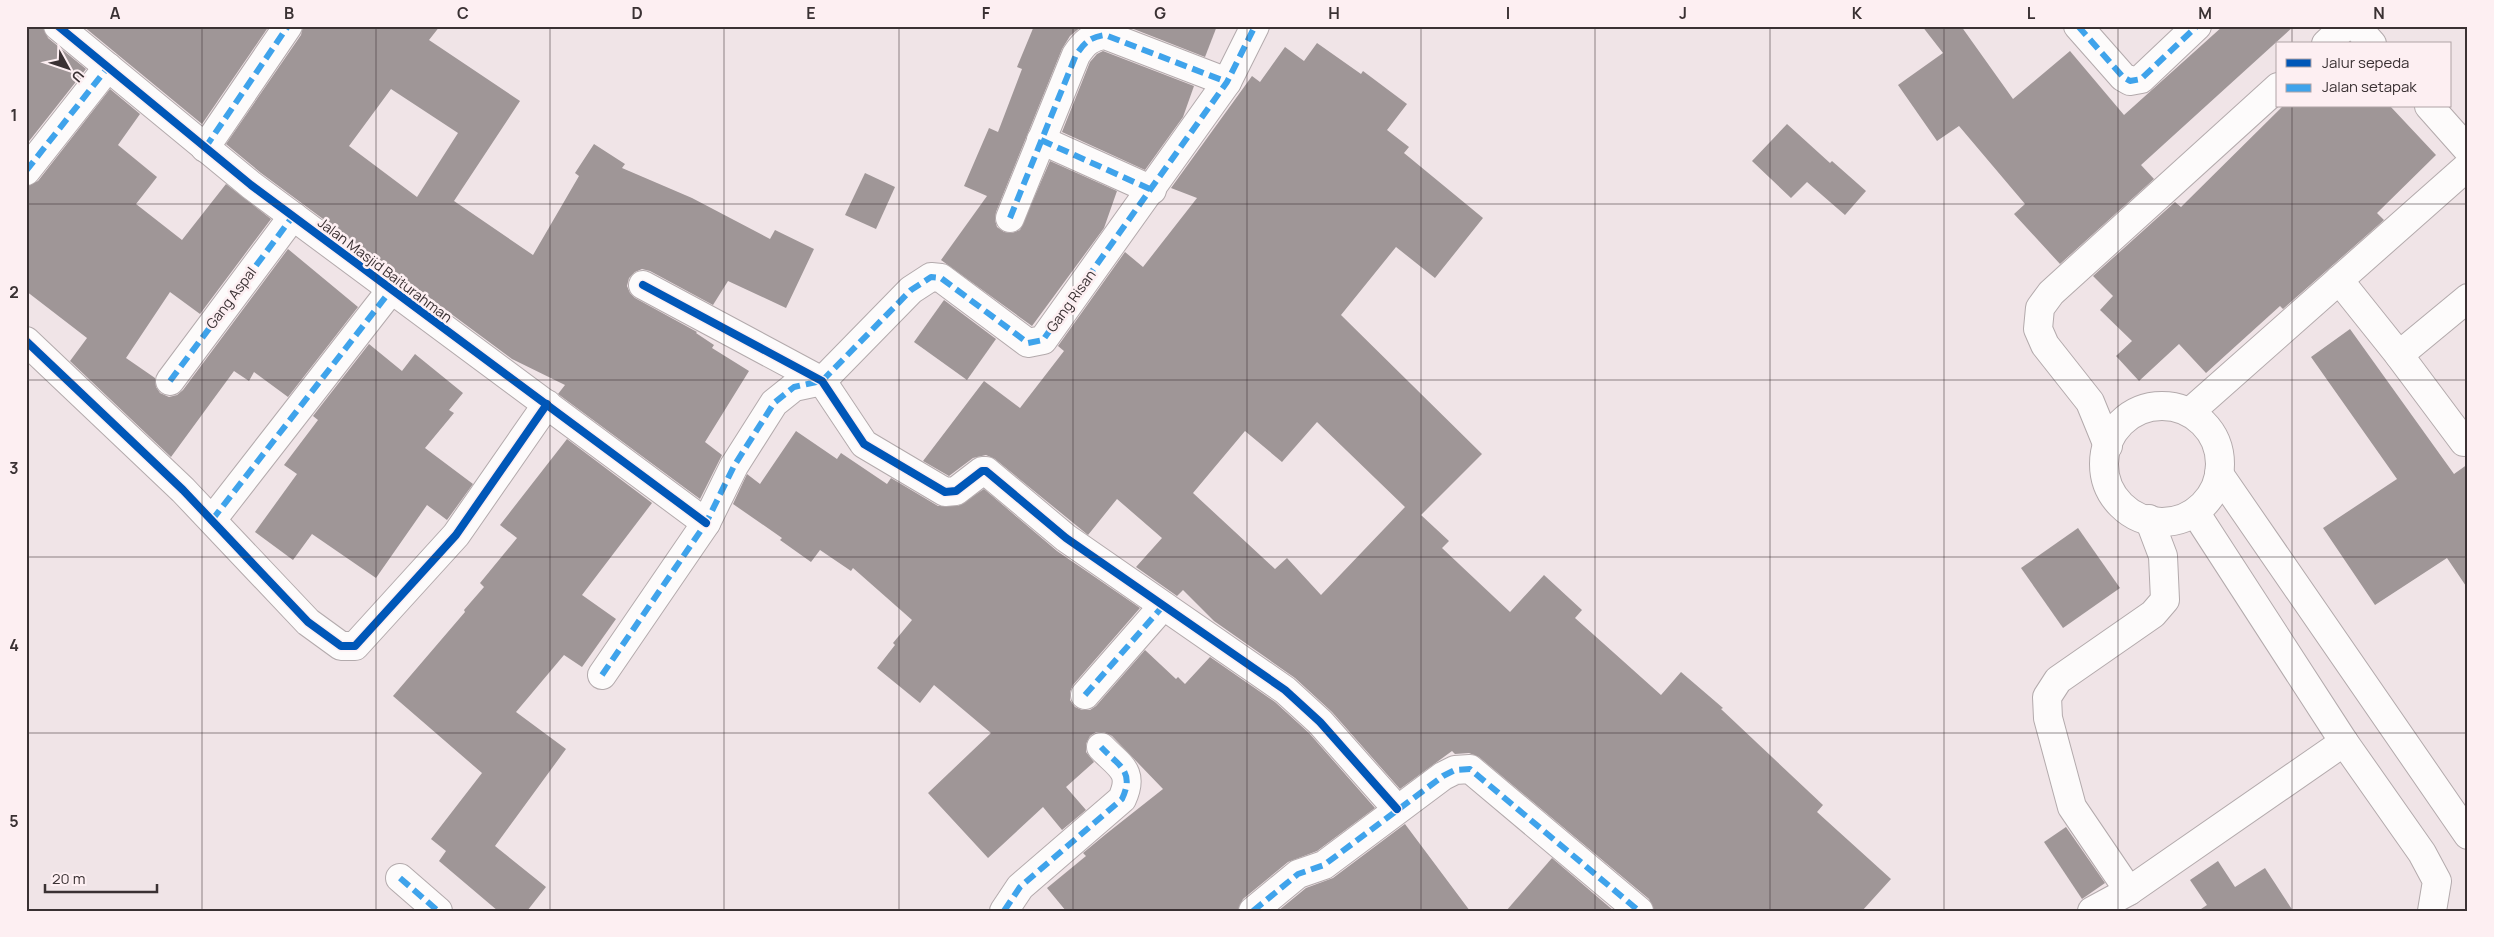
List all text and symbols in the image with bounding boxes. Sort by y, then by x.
text: A [110,2,121,24]
text: B [284,2,294,24]
text: C [457,2,469,24]
text: D [631,2,643,24]
text: E [806,2,816,24]
text: F [982,2,991,24]
text: G [1154,2,1166,24]
text: H [1328,2,1340,24]
text: I [1506,2,1510,24]
text: J [1679,2,1687,24]
text: K [1852,2,1863,24]
text: L [2027,2,2036,24]
text: M [2198,2,2212,24]
text: N [2373,2,2385,24]
north arrow [42,42,92,92]
legend [2276,42,2452,108]
text: Jalur sepeda [2322,52,2409,73]
text: U [68,67,89,87]
text: Jalan setapak [2322,76,2417,97]
text: 1 [10,104,18,126]
street label: Jalan Masjid Baiturahman [314,213,456,326]
street label: Gang Aspal [201,263,260,332]
street label: Gang Risan [1042,266,1100,336]
text: 2 [9,281,19,303]
text: 3 [9,457,19,479]
text: 4 [9,634,19,656]
text: 5 [9,810,19,832]
scale bar [45,862,158,894]
text: 20 m [52,868,85,889]

